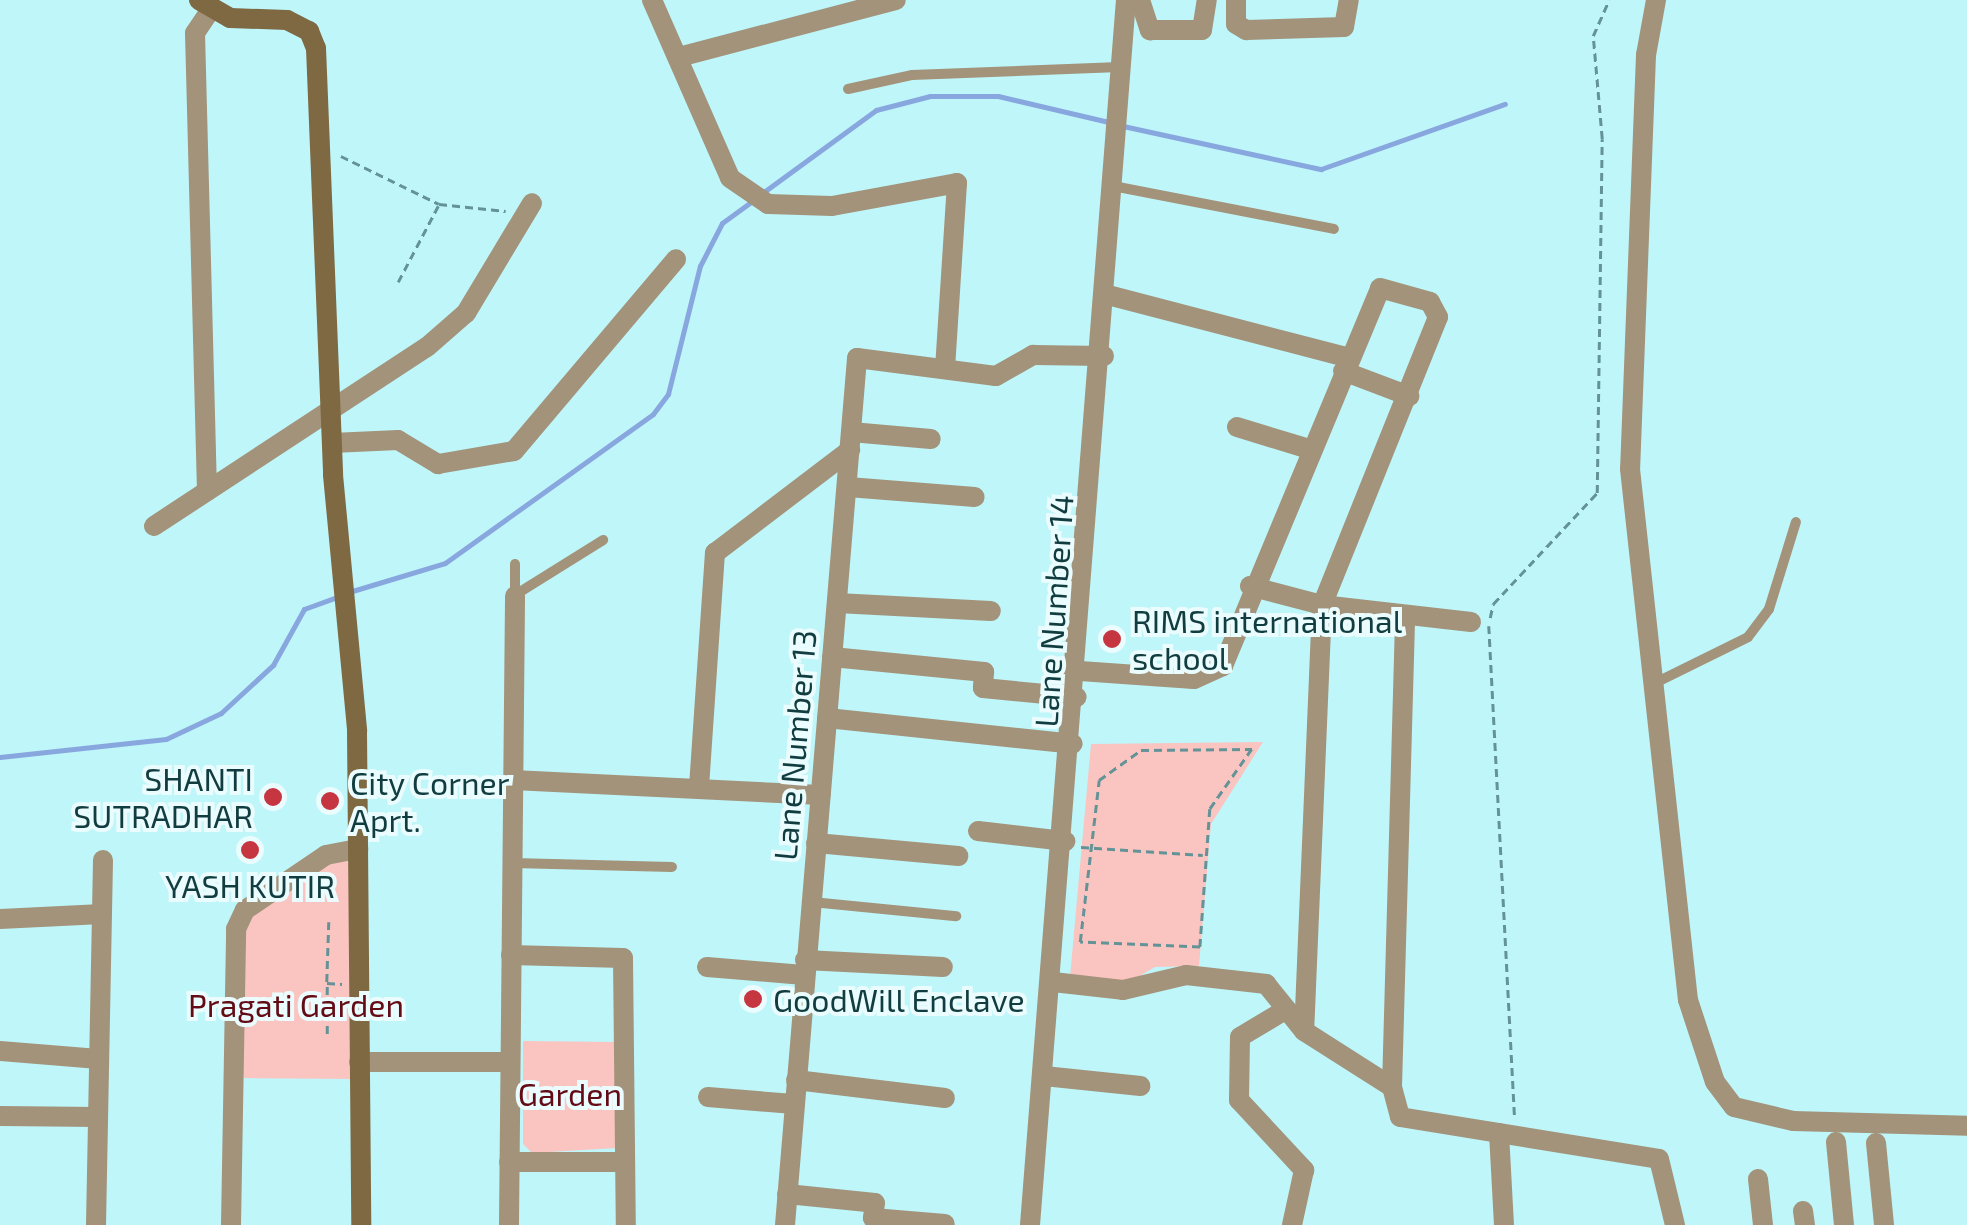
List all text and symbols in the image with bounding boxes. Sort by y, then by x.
street label: Lane Number 14 [1026,493,1080,729]
place label: RIMS international school [1132,602,1402,677]
street label: Lane Number 13 [765,628,823,862]
marker: RIMS international school [1101,628,1123,650]
place label: SHANTI SUTRADHAR [73,760,253,835]
place label: City Corner Aprt. [350,764,510,839]
marker: SHANTI SUTRADHAR [262,786,284,808]
marker: City Corner Aprt. [319,790,341,812]
marker: YASH KUTIR [239,839,261,861]
place label: YASH KUTIR [165,866,335,904]
place label: GoodWill Enclave [773,980,1025,1018]
park label: Pragati Garden [188,985,404,1023]
marker: GoodWill Enclave [742,988,764,1010]
park label: Garden [518,1074,622,1112]

